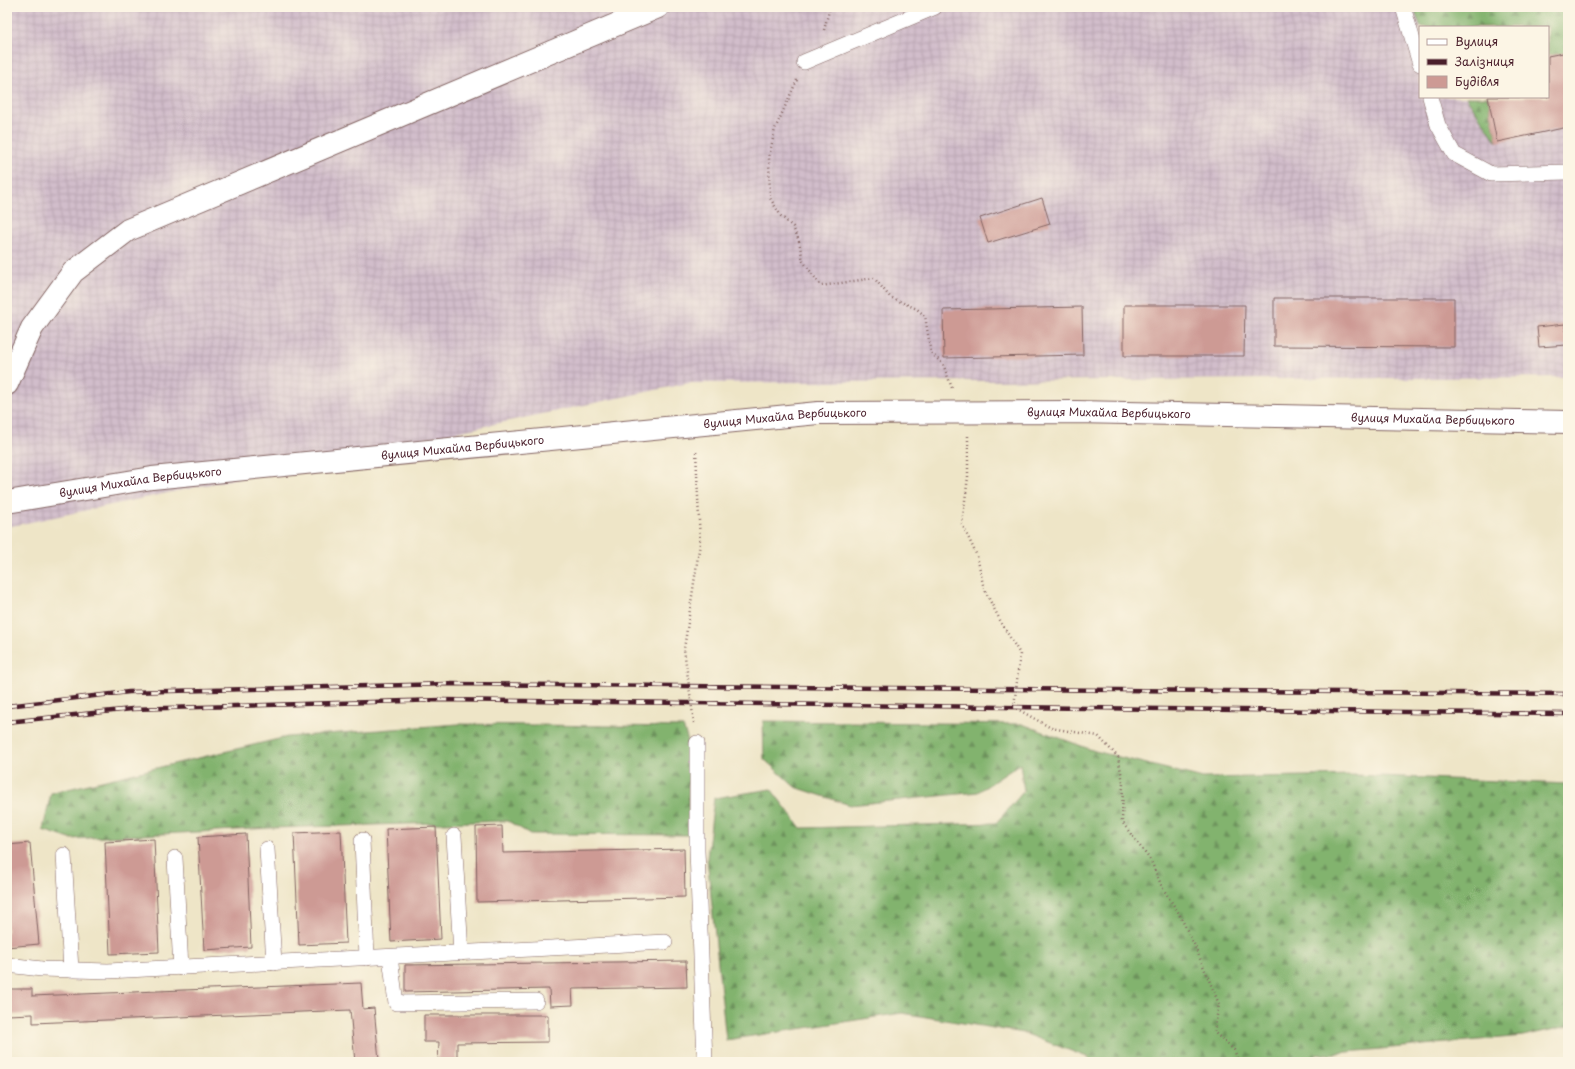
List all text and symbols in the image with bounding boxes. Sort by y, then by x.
legend [1419,26,1549,98]
text: Вулиця [1455,32,1498,50]
text: Залізниця [1454,52,1514,70]
text: Будівля [1455,72,1500,90]
street label: вулиця Михайла Вербицького [1027,403,1191,422]
street label: вулиця Михайла Вербицького [703,404,867,432]
street label: вулиця Михайла Вербицького [1351,409,1515,429]
street label: вулиця Михайла Вербицького [380,431,545,464]
street label: вулиця Михайла Вербицького [58,462,222,501]

